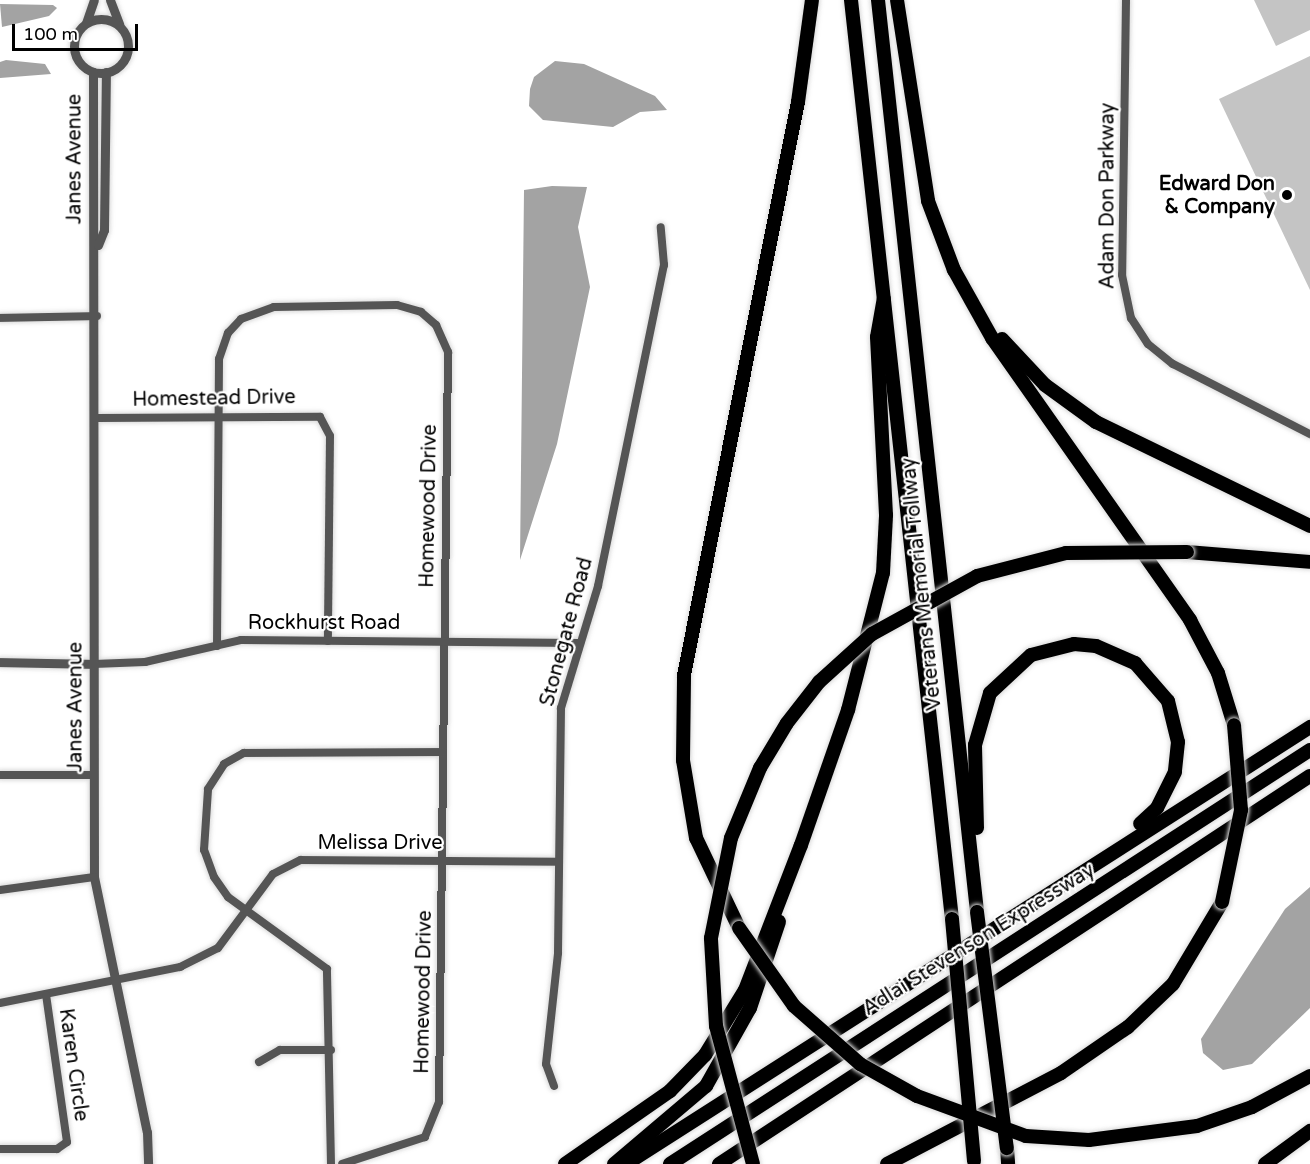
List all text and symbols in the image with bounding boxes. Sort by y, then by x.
scale bar [15,12,141,50]
text: 100 m [23,23,78,45]
street label: Janes Avenue [63,94,87,224]
street label: Adam Don Parkway [1096,103,1120,289]
place label: Edward Don & Company [1159,172,1275,219]
marker: Edward Don & Company [1280,188,1294,202]
street label: Homestead Drive [132,386,296,412]
street label: Homewood Drive [416,424,442,588]
street label: Veterans Memorial Tollway [897,456,947,712]
street label: Stonegate Road [536,555,598,709]
street label: Rockhurst Road [248,611,400,635]
street label: Janes Avenue [64,642,88,772]
street label: Melissa Drive [317,831,443,855]
street label: Adlai Stevenson Expressway [859,859,1099,1021]
street label: Homewood Drive [411,910,437,1074]
street label: Karen Circle [53,1007,93,1123]

